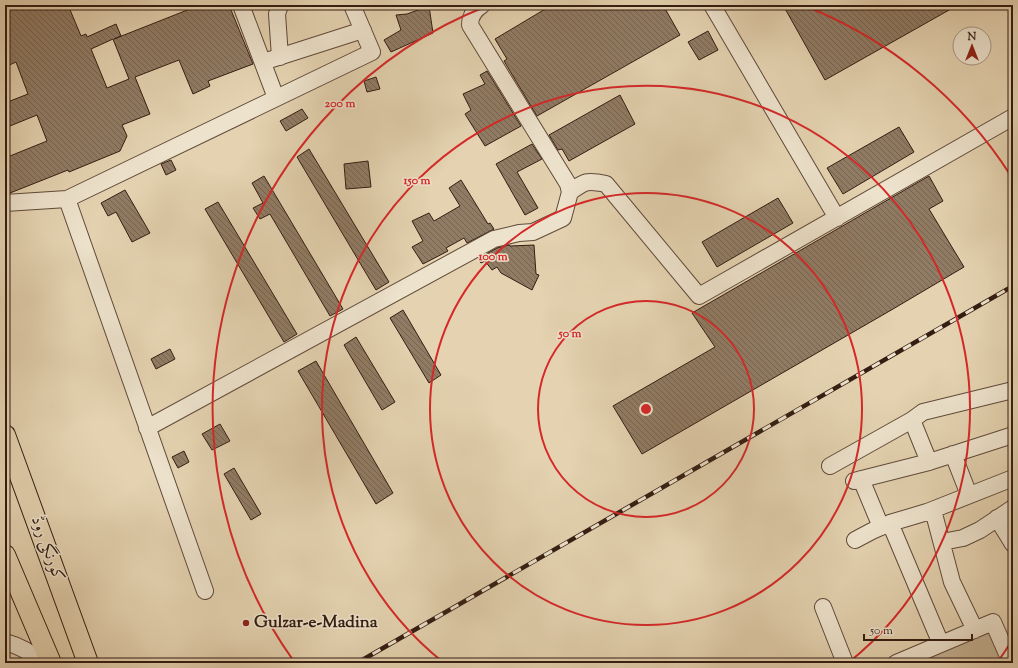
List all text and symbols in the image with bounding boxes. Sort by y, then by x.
north arrow [952,26,992,66]
text: N [967,29,977,45]
text: 200 m [325,95,355,113]
text: 150 m [402,172,431,190]
text: 100 m [477,248,508,266]
text: 50 m [558,325,582,343]
centre of rings [639,402,653,416]
street label: کورنگی روڈ [24,513,70,585]
place label: Gulzar-e-Madina [254,611,378,635]
scale bar [864,616,972,642]
marker: Gulzar-e-Madina [241,618,251,628]
text: 50 m [869,622,893,640]

